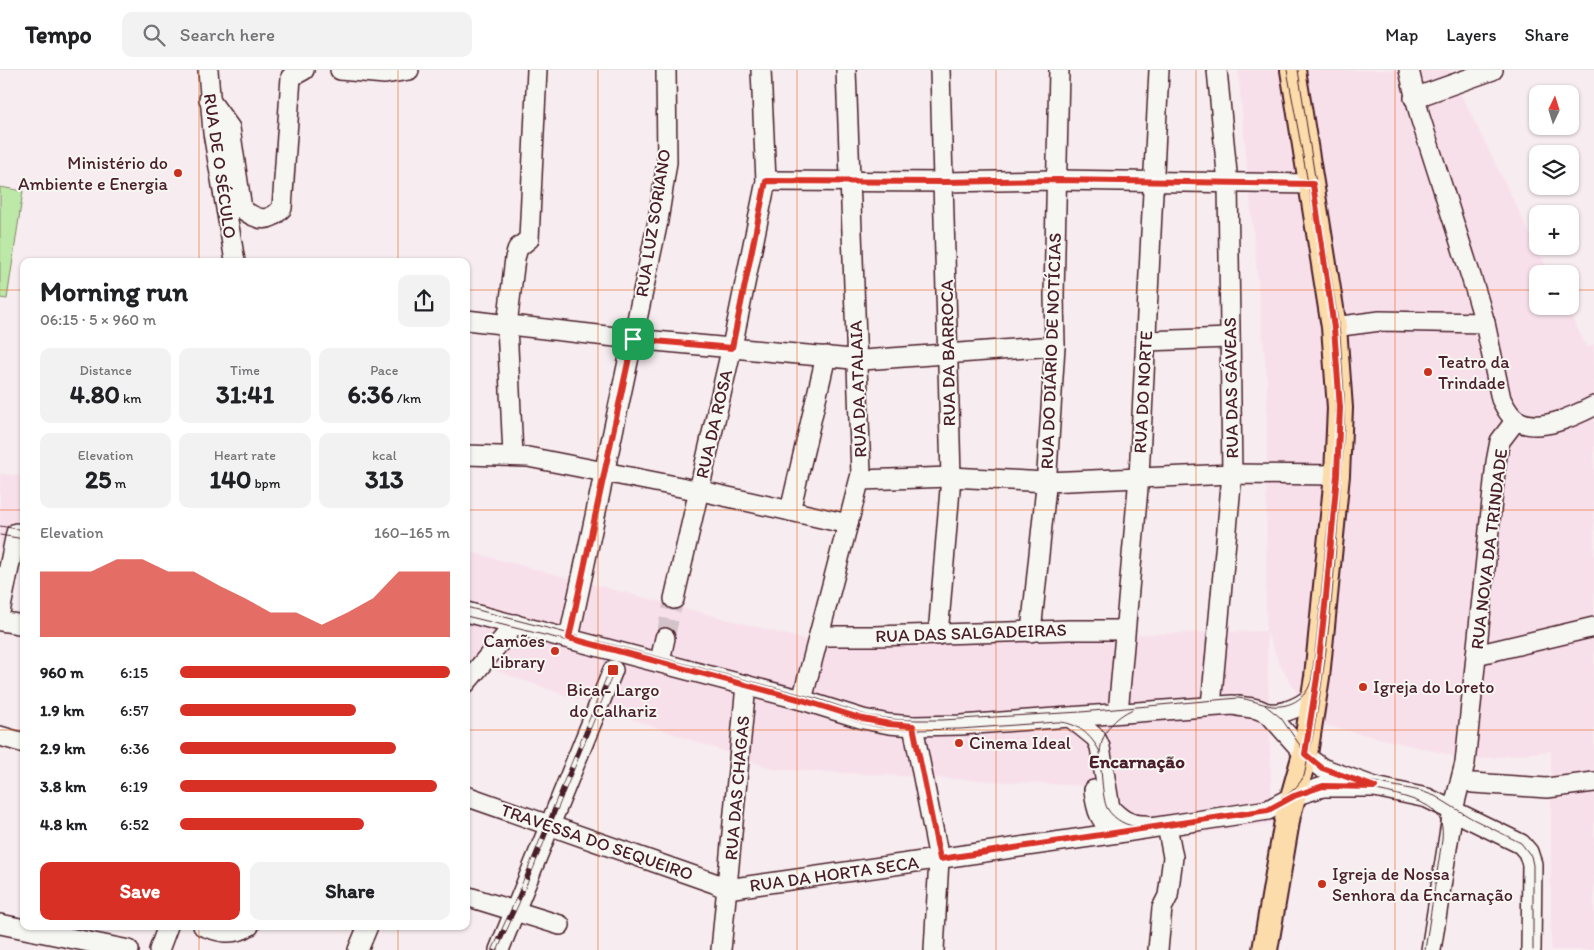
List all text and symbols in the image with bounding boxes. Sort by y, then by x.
search box [122,12,472,57]
text: Tempo [25,20,92,49]
icon: search [140,21,168,49]
text: Search here [180,23,275,46]
text: Map [1385,24,1418,46]
text: Layers [1446,24,1496,46]
text: Share [1524,24,1569,46]
north arrow [1529,85,1579,135]
map controls [1529,85,1579,315]
street label: RUA DE O SÉCULO [199,92,241,240]
button: layers [1529,145,1579,195]
street label: RUA LUZ SORIANO [630,147,676,299]
place label: Ministério do Ambiente e Energia [18,152,169,195]
marker: Ministério do Ambiente e Energia [172,167,184,179]
button: + [1529,205,1579,255]
street label: RUA DO DIÁRIO DE NOTÍCIAS [1036,232,1066,470]
button: − [1529,265,1579,315]
text: Morning run [40,274,188,308]
button: share [398,275,450,327]
street label: RUA DA BARROCA [936,279,960,427]
text: 06:15 · 5 × 960 m [40,310,156,329]
street label: RUA DAS GÁVEAS [1219,317,1243,459]
pin [612,318,654,360]
street label: RUA DA ATALAIA [845,320,871,458]
icon: arrive [619,325,647,353]
street label: RUA DO NORTE [1129,330,1157,454]
place label: Teatro da Trindade [1438,351,1510,394]
text: Distance [79,362,132,379]
text: Time [230,362,260,379]
text: Pace [370,362,398,379]
marker: Teatro da Trindade [1422,366,1434,378]
street label: RUA DA ROSA [691,367,737,481]
text: 4.80 [70,379,120,409]
text: 31:41 [216,379,274,409]
text: 6:36 [347,379,394,409]
text: km [120,390,142,407]
text: /km [394,390,421,407]
text: Elevation [78,447,133,464]
text: Heart rate [214,447,276,464]
text: kcal [372,447,397,464]
street label: RUA NOVA DA TRINDADE [1466,447,1512,651]
text: 25 [85,464,111,494]
text: 140 [209,464,251,494]
text: 313 [365,464,404,494]
text: m [111,475,126,492]
text: bpm [251,475,281,492]
text: Elevation [40,523,104,542]
text: 160–165 m [374,523,450,542]
street label: RUA DAS SALGADEIRAS [875,619,1067,647]
place label: Camões Library [483,630,546,673]
marker: Camões Library [549,645,561,657]
text: 960 m [40,663,84,682]
text: 6:15 [120,663,148,682]
marker: Bica - Largo do Calhariz [606,663,620,677]
place label: Igreja do Loreto [1373,676,1494,698]
place label: Bica - Largo do Calhariz [567,679,659,722]
marker: Igreja do Loreto [1357,681,1369,693]
text: 1.9 km [40,701,84,720]
text: 6:57 [120,701,149,720]
street label: RUA DAS CHAGAS [720,715,754,861]
place label: Cinema Ideal [969,732,1071,754]
marker: Cinema Ideal [953,737,965,749]
text: 2.9 km [40,739,85,758]
text: 6:36 [120,739,150,758]
district label: Encarnação [1089,750,1185,773]
text: 3.8 km [40,777,86,796]
text: 6:19 [120,777,148,796]
street label: TRAVESSA DO SEQUEIRO [498,799,696,885]
text: 4.8 km [40,815,87,834]
text: 6:52 [120,815,149,834]
street label: RUA DA HORTA SECA [748,851,920,897]
button: Save [40,862,240,920]
button: Share [250,862,450,920]
place label: Igreja de Nossa Senhora da Encarnação [1332,863,1513,906]
marker: Igreja de Nossa Senhora da Encarnação [1316,878,1328,890]

